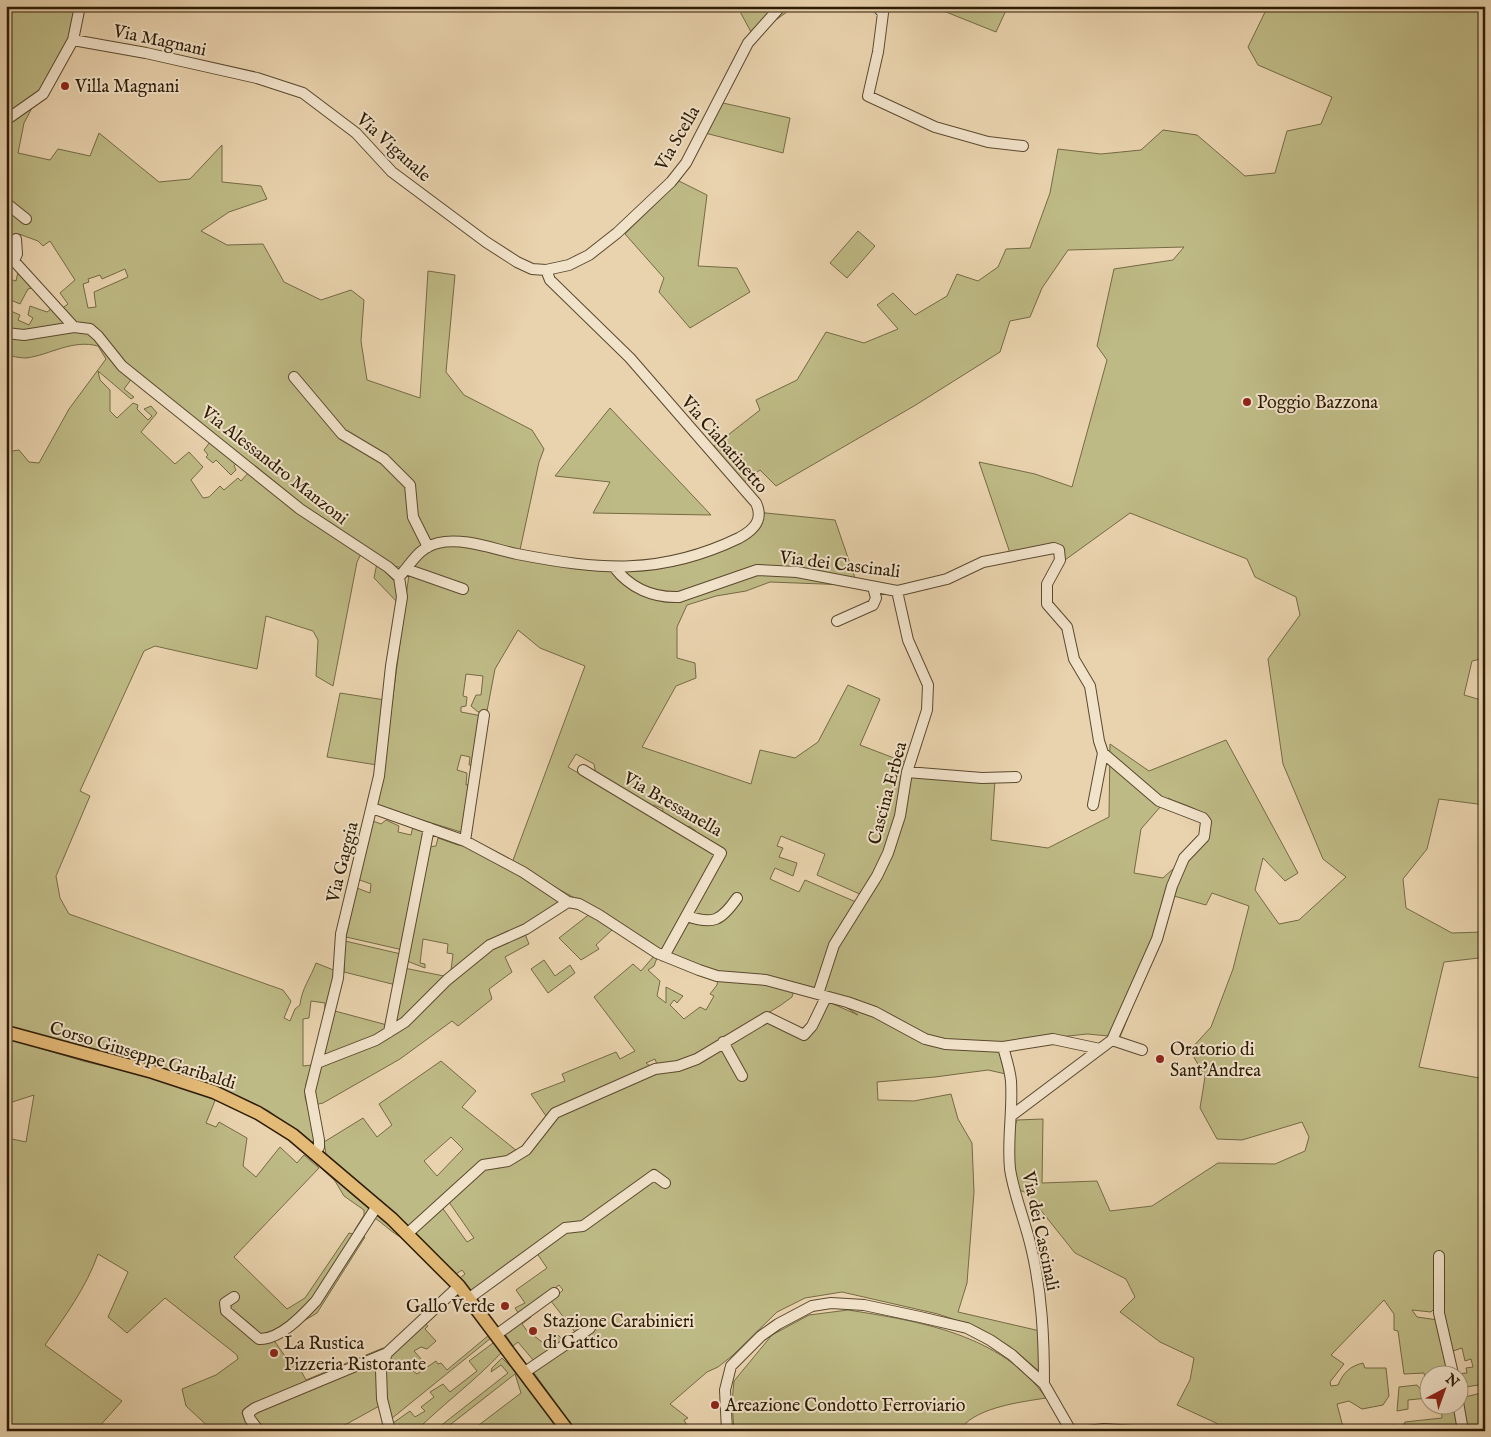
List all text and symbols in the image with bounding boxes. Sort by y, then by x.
street label: Via Magnani [110,20,208,63]
place label: Villa Magnani [74,76,180,99]
marker: Villa Magnani [59,80,71,92]
street label: Via Scella [650,102,706,176]
street label: Via Viganale [350,108,435,188]
street label: Via Ciabatinetto [675,391,773,499]
place label: Poggio Bazzona [1257,392,1378,415]
marker: Poggio Bazzona [1241,396,1253,408]
street label: Via Alessandro Manzoni [195,401,352,531]
street label: Via dei Cascinali [777,547,902,584]
street label: Cascina Erbea [864,739,913,847]
street label: Via Bressanella [618,767,726,843]
street label: Via Gaggia [322,819,365,906]
street label: Corso Giuseppe Garibaldi [47,1017,239,1096]
place label: Oratorio di Sant'Andrea [1170,1039,1261,1083]
marker: Oratorio di Sant'Andrea [1154,1053,1166,1065]
street label: Via dei Cascinali [1015,1169,1063,1293]
place label: Gallo Verde [406,1296,495,1319]
marker: Gallo Verde [499,1300,511,1312]
place label: Stazione Carabinieri di Gattico [543,1311,694,1355]
marker: Stazione Carabinieri di Gattico [527,1325,539,1337]
place label: La Rustica Pizzeria Ristorante [284,1333,426,1377]
marker: La Rustica Pizzeria Ristorante [268,1347,280,1359]
north arrow [1418,1364,1468,1414]
text: N [1441,1370,1462,1392]
place label: Areazione Condotto Ferroviario [724,1395,966,1418]
marker: Areazione Condotto Ferroviario [709,1399,721,1411]

